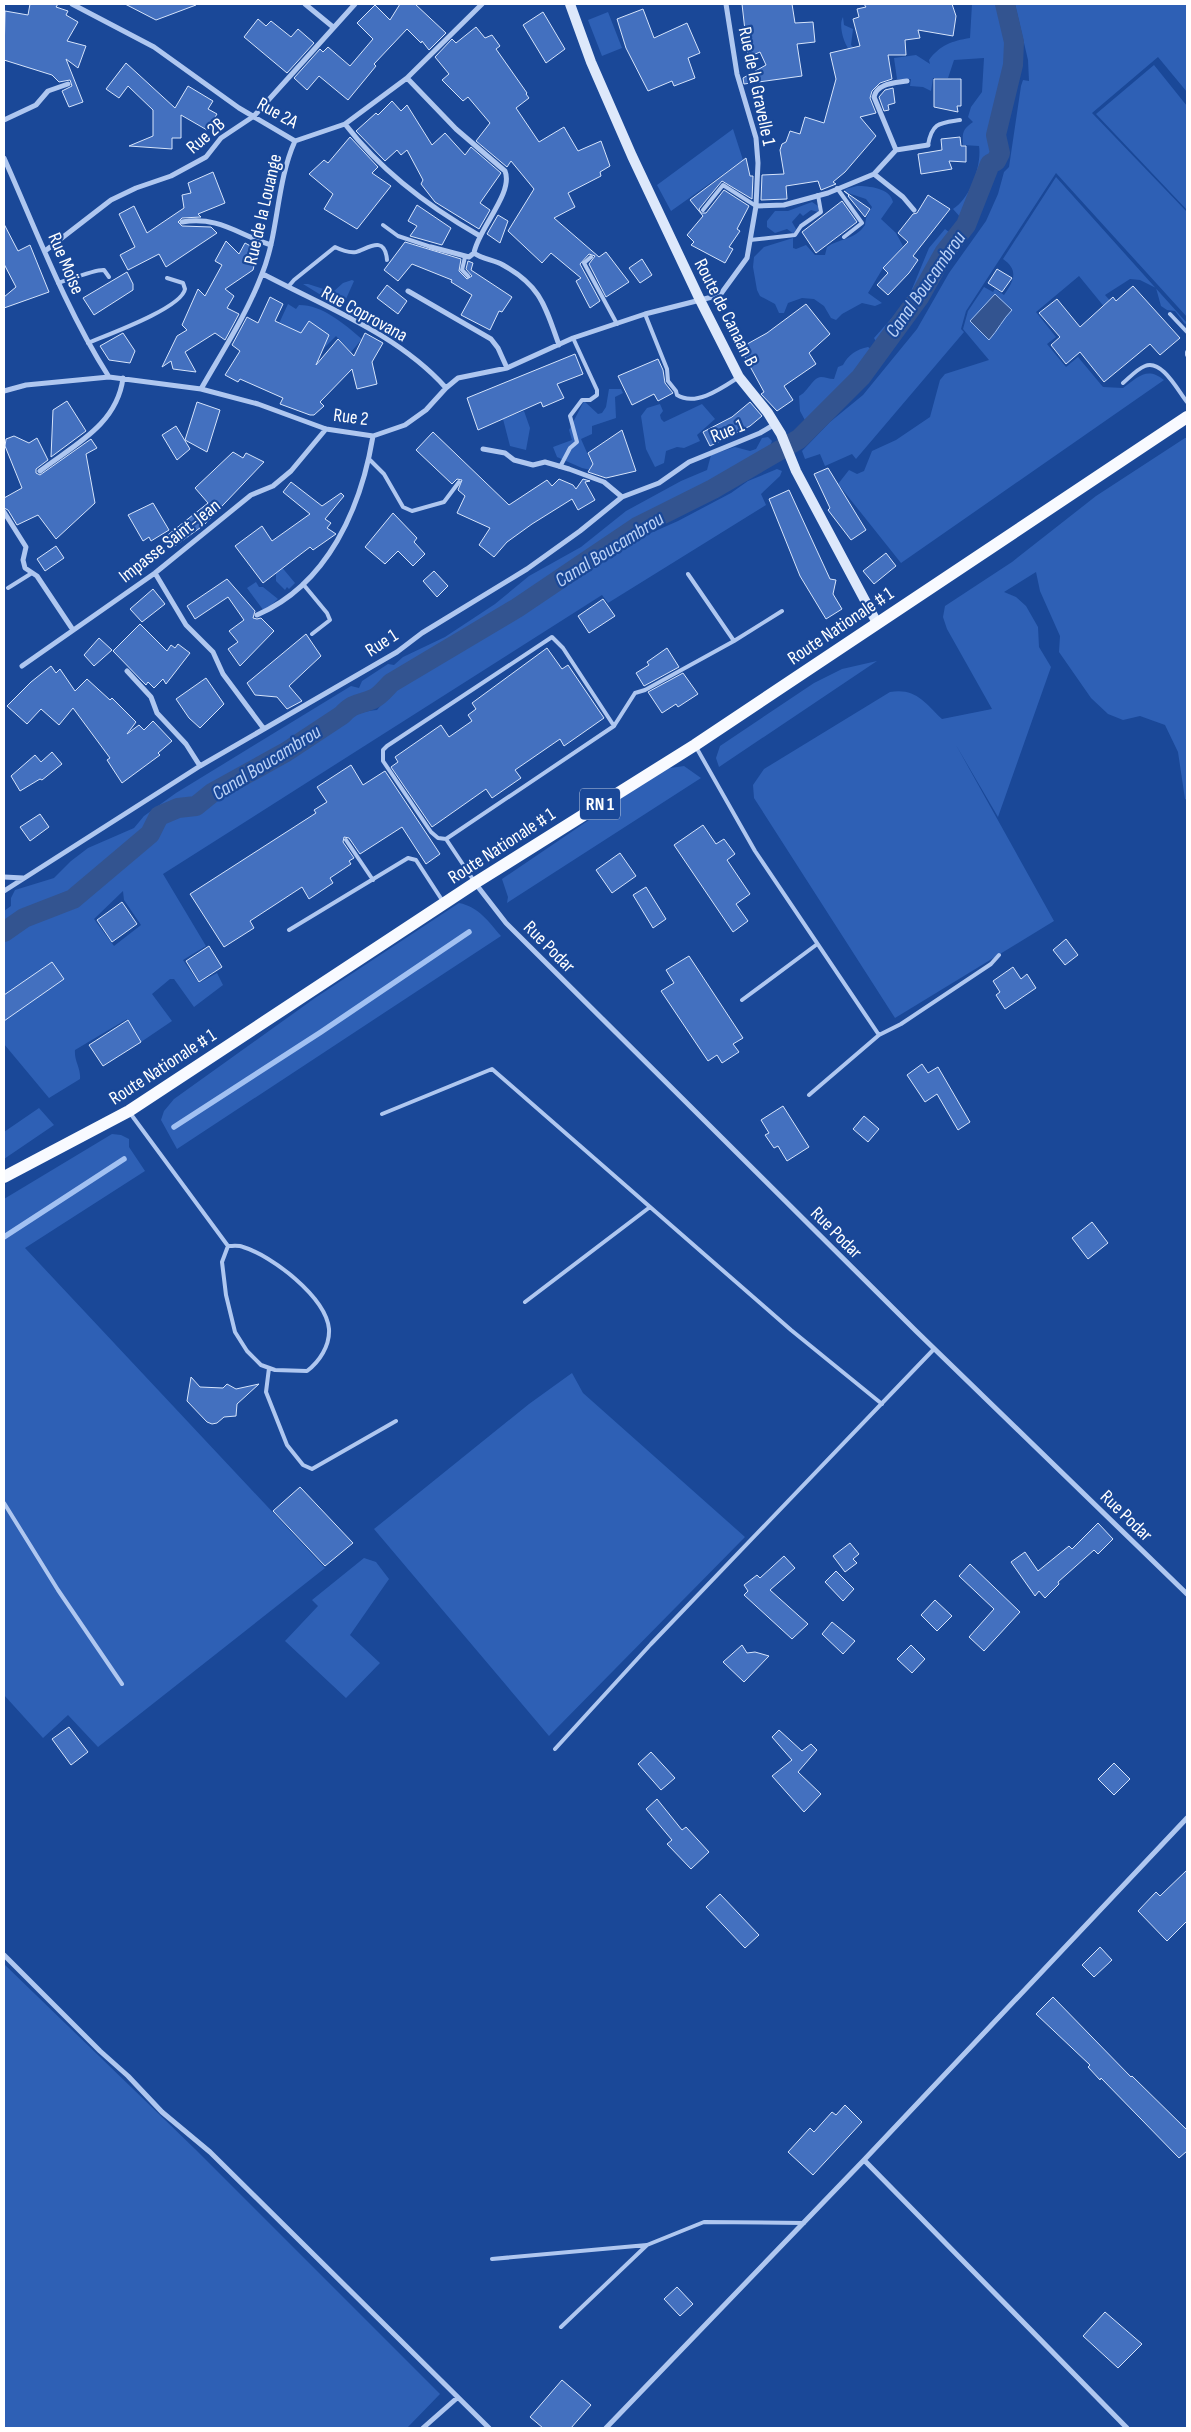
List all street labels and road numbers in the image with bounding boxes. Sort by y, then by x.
street label: Rue de la Gravelle 1 [733,25,780,148]
street label: Rue 2A [253,93,303,134]
street label: Rue 2B [182,113,230,159]
street label: Rue de la Louange [240,152,287,267]
street label: Rue Moïse [42,229,89,298]
street label: Route de Canaan B [689,255,763,370]
street label: Rue Coprovana [317,281,411,347]
street label: Rue 2 [332,404,370,431]
street label: Rue 1 [707,414,748,448]
street label: Impasse Saint-Jean [115,494,225,588]
street label: Route Nationale # 1 [783,582,898,670]
street label: Rue 1 [361,624,403,662]
road number: RN 1 [580,789,620,820]
street label: Route Nationale # 1 [444,803,560,889]
street label: Rue Podar [518,916,580,978]
street label: Route Nationale # 1 [105,1024,221,1110]
street label: Rue Podar [805,1202,867,1264]
street label: Rue Podar [1095,1486,1157,1547]

